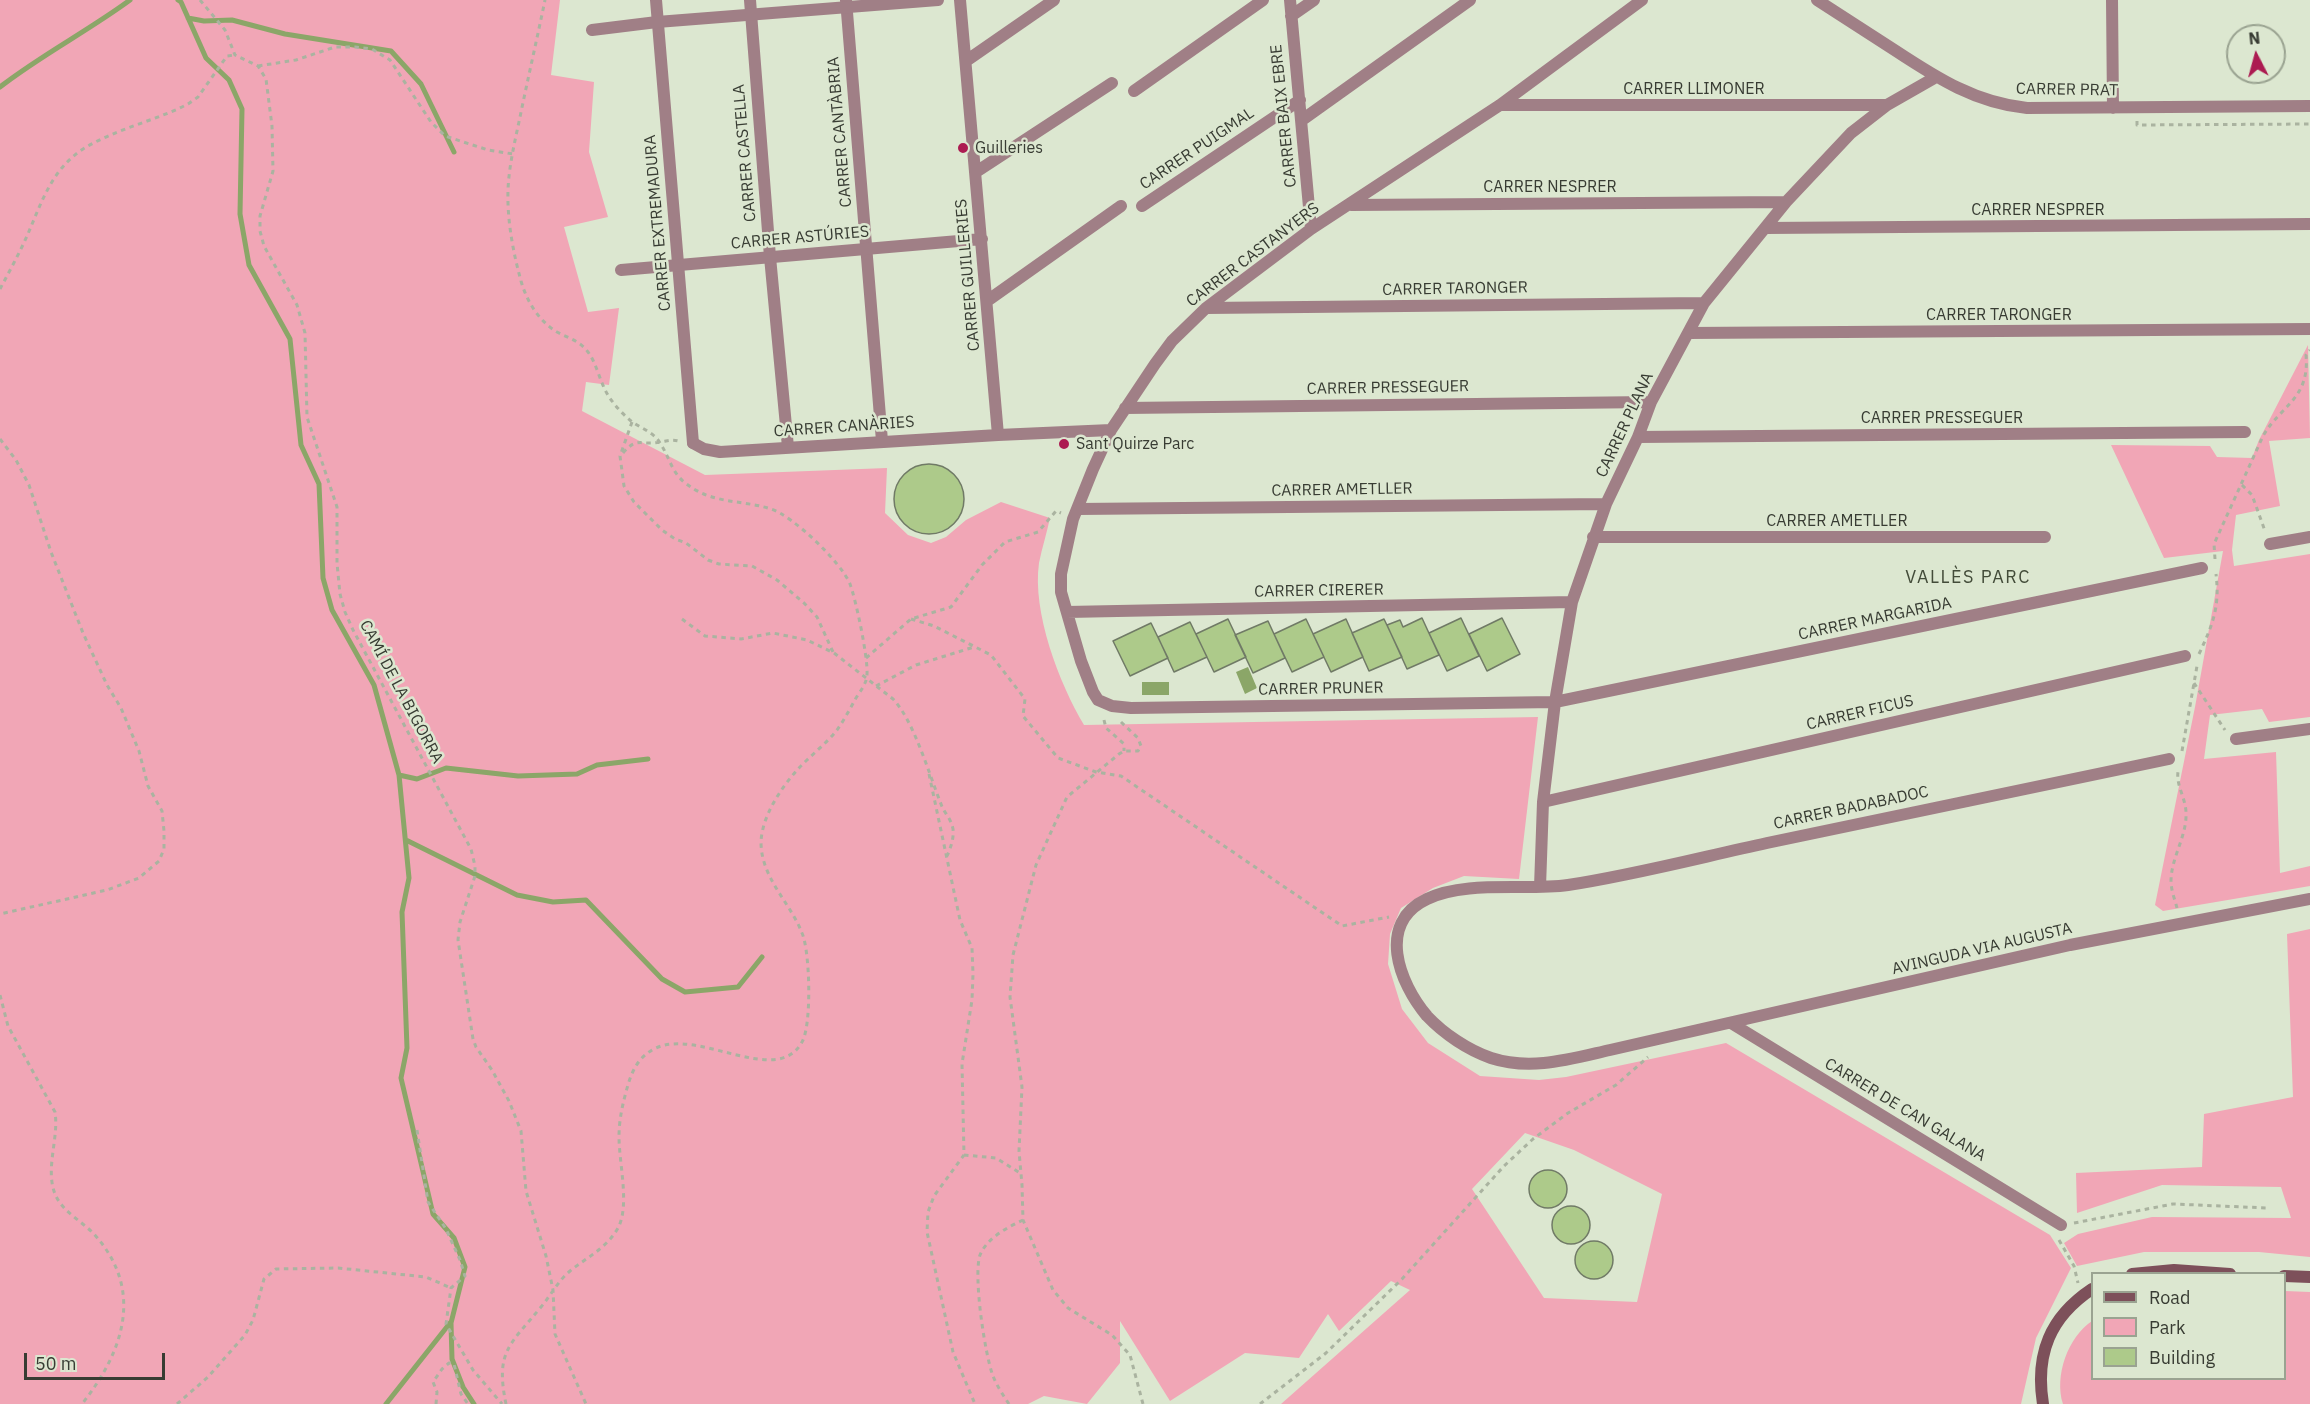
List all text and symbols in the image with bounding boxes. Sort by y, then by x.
north arrow [2226,24,2286,84]
text: N [2248,28,2261,49]
street label: CARRER BAIX EBRE [1267,43,1301,189]
street label: CARRER CANTÀBRIA [824,56,856,208]
street label: CARRER LLIMONER [1623,79,1765,99]
street label: CARRER PRAT [2016,80,2118,100]
street label: CARRER CASTELLA [729,83,761,223]
street label: CARRER PUIGMAL [1136,104,1258,194]
street label: CARRER EXTREMADURA [641,134,675,312]
place label: Guilleries [975,138,1043,158]
marker: Guilleries [956,141,970,155]
street label: CARRER NESPRER [1483,177,1617,197]
street label: CARRER GUILLERIES [952,198,984,352]
street label: CARRER CASTANYERS [1183,199,1323,311]
street label: CARRER NESPRER [1971,200,2105,220]
street label: CARRER ASTÚRIES [730,222,870,254]
street label: CARRER TARONGER [1382,278,1528,300]
street label: CARRER TARONGER [1926,305,2072,325]
street label: CARRER PLANA [1592,369,1658,481]
street label: CARRER PRESSEGUER [1307,377,1469,399]
street label: CARRER PRESSEGUER [1861,408,2023,428]
street label: CARRER CANÀRIES [773,413,915,441]
place label: Sant Quirze Parc [1076,434,1194,454]
marker: Sant Quirze Parc [1057,437,1071,451]
street label: CARRER AMETLLER [1271,479,1413,501]
street label: CARRER AMETLLER [1766,511,1908,531]
district label: VALLÈS PARC [1905,567,2031,589]
street label: CARRER CIRERER [1254,580,1384,602]
street label: CARRER MARGARIDA [1797,593,1953,645]
street label: CAMÍ DE LA BIGORRA [355,617,447,767]
street label: CARRER PRUNER [1258,678,1384,700]
street label: CARRER FICUS [1805,691,1915,735]
street label: CARRER BADABADOC [1772,782,1930,834]
street label: AVINGUDA VIA AUGUSTA [1890,919,2074,979]
street label: CARRER DE CAN GALANA [1821,1054,1989,1166]
legend [2091,1272,2286,1380]
text: Road [2149,1286,2190,1309]
text: Park [2149,1316,2185,1339]
scale bar [27,1341,168,1379]
text: Building [2149,1346,2215,1369]
text: 50 m [35,1352,77,1375]

